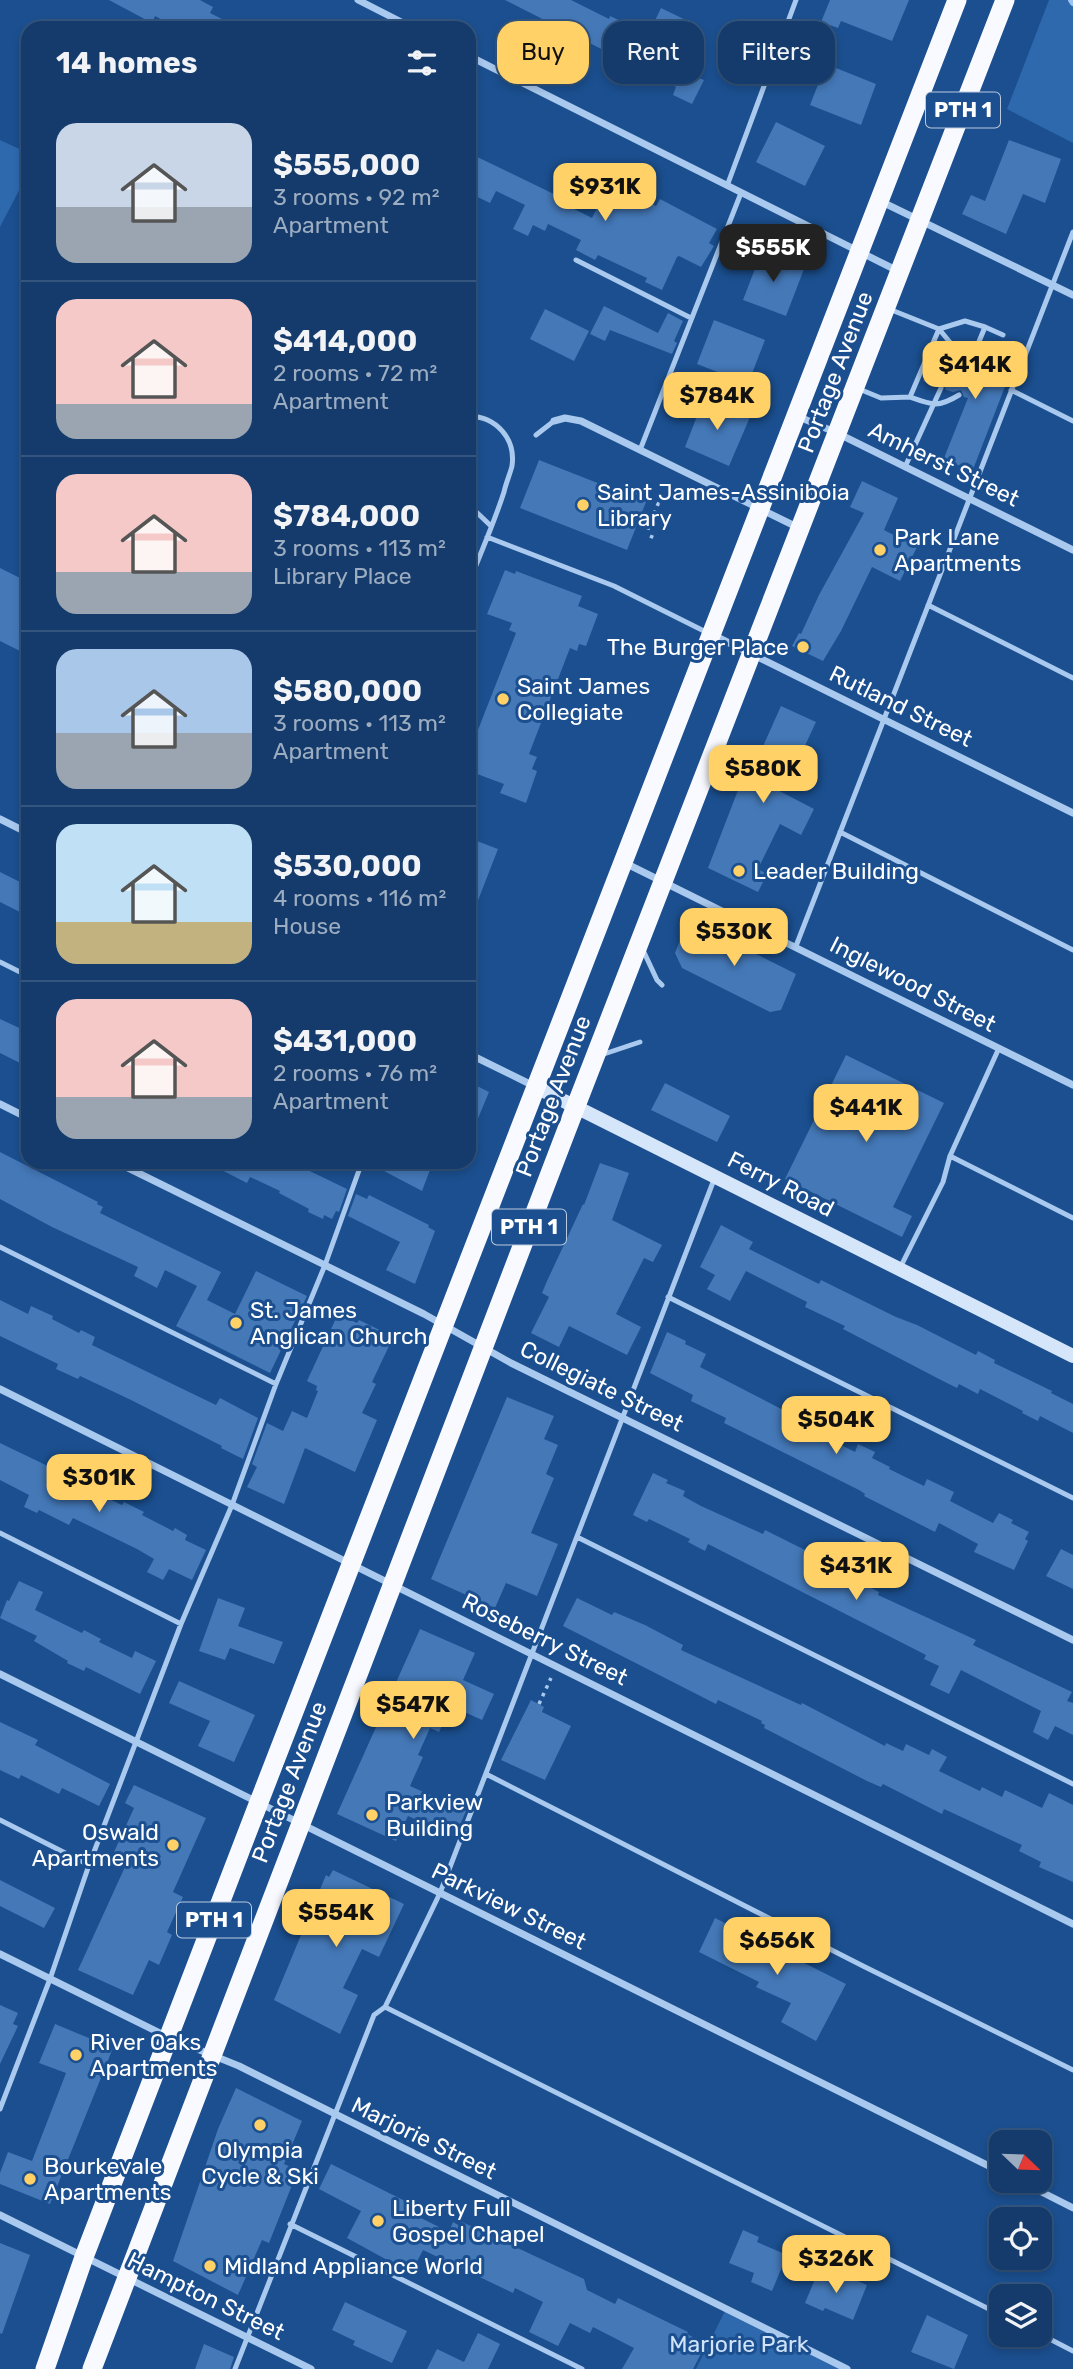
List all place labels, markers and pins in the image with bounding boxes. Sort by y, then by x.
pin: $931K [556,164,654,223]
pin: $555K [724,224,822,284]
pin: $414K [926,342,1024,401]
pin: $784K [668,372,766,432]
place label: Saint James-Assiniboia Library [597,478,850,532]
marker: Saint James-Assiniboia Library [575,497,591,513]
place label: Park Lane Apartments [894,523,1021,577]
marker: Park Lane Apartments [872,542,888,558]
place label: The Burger Place [607,633,789,661]
marker: The Burger Place [795,639,811,655]
place label: Saint James Collegiate [517,672,650,726]
marker: Saint James Collegiate [495,691,511,707]
pin: $580K [714,746,812,805]
place label: Leader Building [753,857,919,885]
marker: Leader Building [731,863,747,879]
pin: $530K [685,908,783,968]
pin: $441K [817,1084,915,1144]
place label: St. James Anglican Church [250,1296,428,1350]
marker: St. James Anglican Church [228,1315,244,1331]
pin: $504K [787,1396,885,1456]
pin: $301K [50,1454,148,1514]
pin: $431K [807,1542,905,1602]
pin: $547K [364,1682,462,1741]
place label: Parkview Building [386,1788,483,1842]
marker: Parkview Building [364,1807,380,1823]
place label: Oswald Apartments [32,1818,159,1872]
marker: Oswald Apartments [165,1837,181,1853]
pin: $554K [287,1890,385,1949]
pin: $656K [728,1918,826,1977]
place label: River Oaks Apartments [90,2028,217,2082]
marker: River Oaks Apartments [68,2047,84,2063]
marker: Olympia Cycle & Ski [252,2117,268,2133]
place label: Olympia Cycle & Ski [201,2136,319,2190]
place label: Bourkevale Apartments [44,2152,171,2206]
marker: Bourkevale Apartments [22,2171,38,2187]
place label: Liberty Full Gospel Chapel [392,2194,545,2248]
marker: Liberty Full Gospel Chapel [370,2213,386,2229]
pin: $326K [787,2236,885,2295]
place label: Midland Appliance World [224,2252,483,2280]
marker: Midland Appliance World [202,2258,218,2274]

